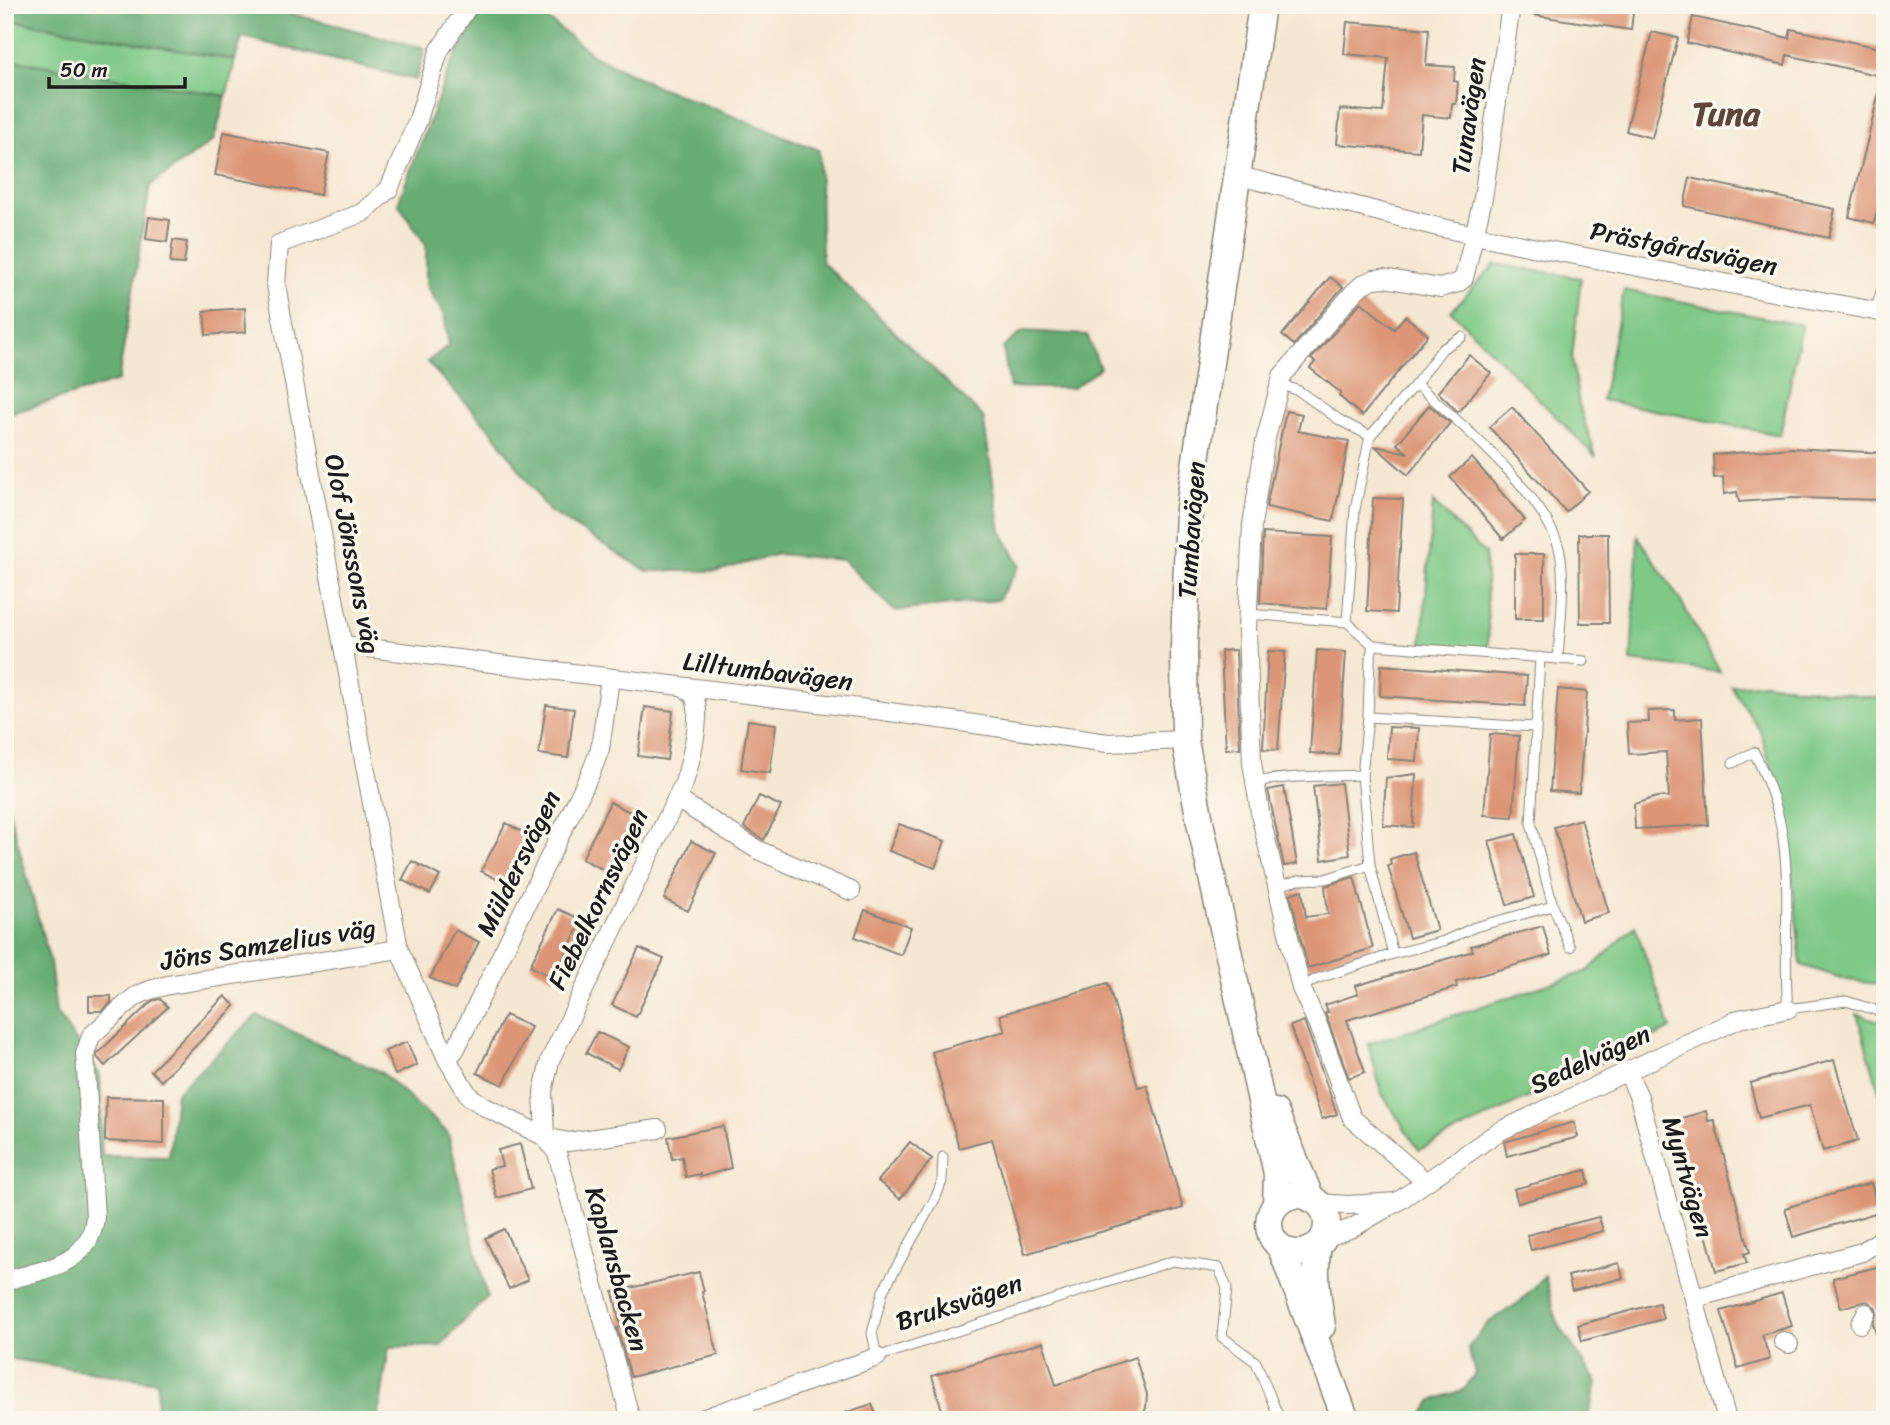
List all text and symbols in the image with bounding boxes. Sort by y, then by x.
scale bar [49,46,186,90]
text: 50 m [60,51,108,89]
street label: Tunavägen [1437,54,1499,178]
district label: Tuna [1692,85,1761,143]
street label: Prästgårdsvägen [1586,207,1782,289]
street label: Olof Jönssons väg [311,450,395,658]
street label: Tumbavägen [1163,460,1219,600]
street label: Lilltumbavägen [680,638,856,704]
street label: Müldersvägen [463,782,573,944]
street label: Fiebelkornsvägen [534,800,662,998]
street label: Jöns Samzelius väg [156,904,379,984]
street label: Sedelvägen [1522,1011,1658,1107]
street label: Myntvägen [1649,1111,1727,1243]
street label: Kaplansbacken [571,1181,663,1357]
street label: Bruksvägen [889,1260,1029,1344]

